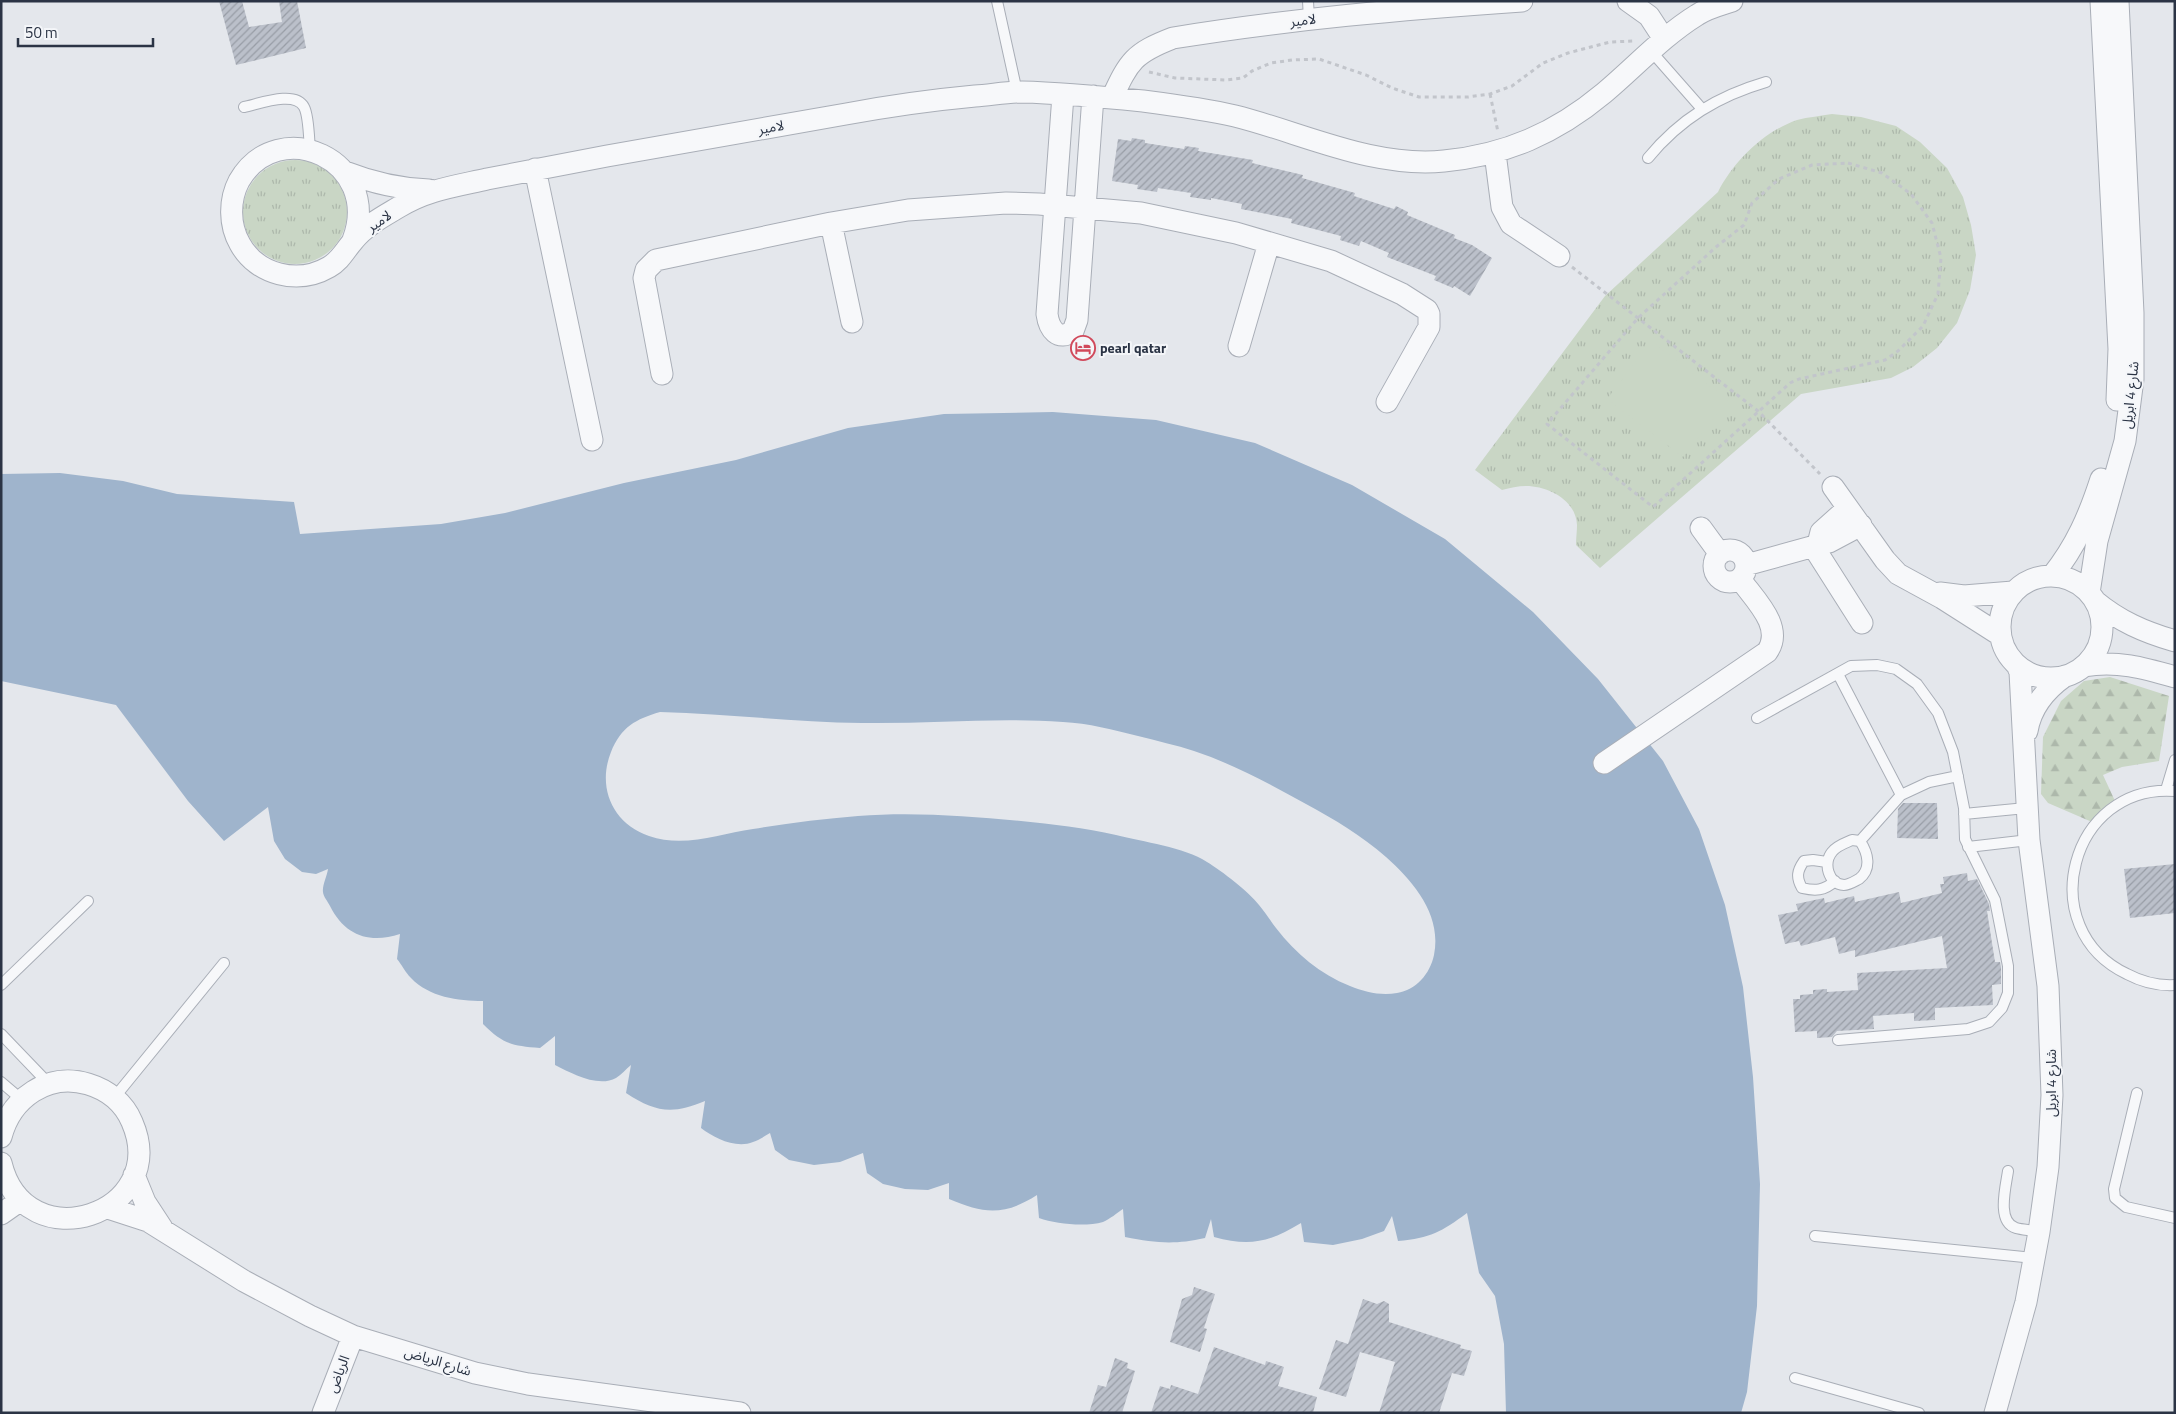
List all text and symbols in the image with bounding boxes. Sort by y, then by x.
street label: لامير [1288,7,1317,32]
scale bar [18,15,152,47]
text: 50 m [25,21,58,44]
street label: لامير [755,114,786,139]
street label: لامير [361,204,395,237]
hotel icon: pearl qatar [1070,335,1096,361]
place label: pearl qatar [1100,337,1166,358]
street label: شارع 4 ابريل [2116,360,2144,430]
street label: شارع 4 ابريل [2040,1049,2062,1117]
street label: شارع الرياض [402,1340,474,1382]
street label: الرياض [321,1352,354,1396]

